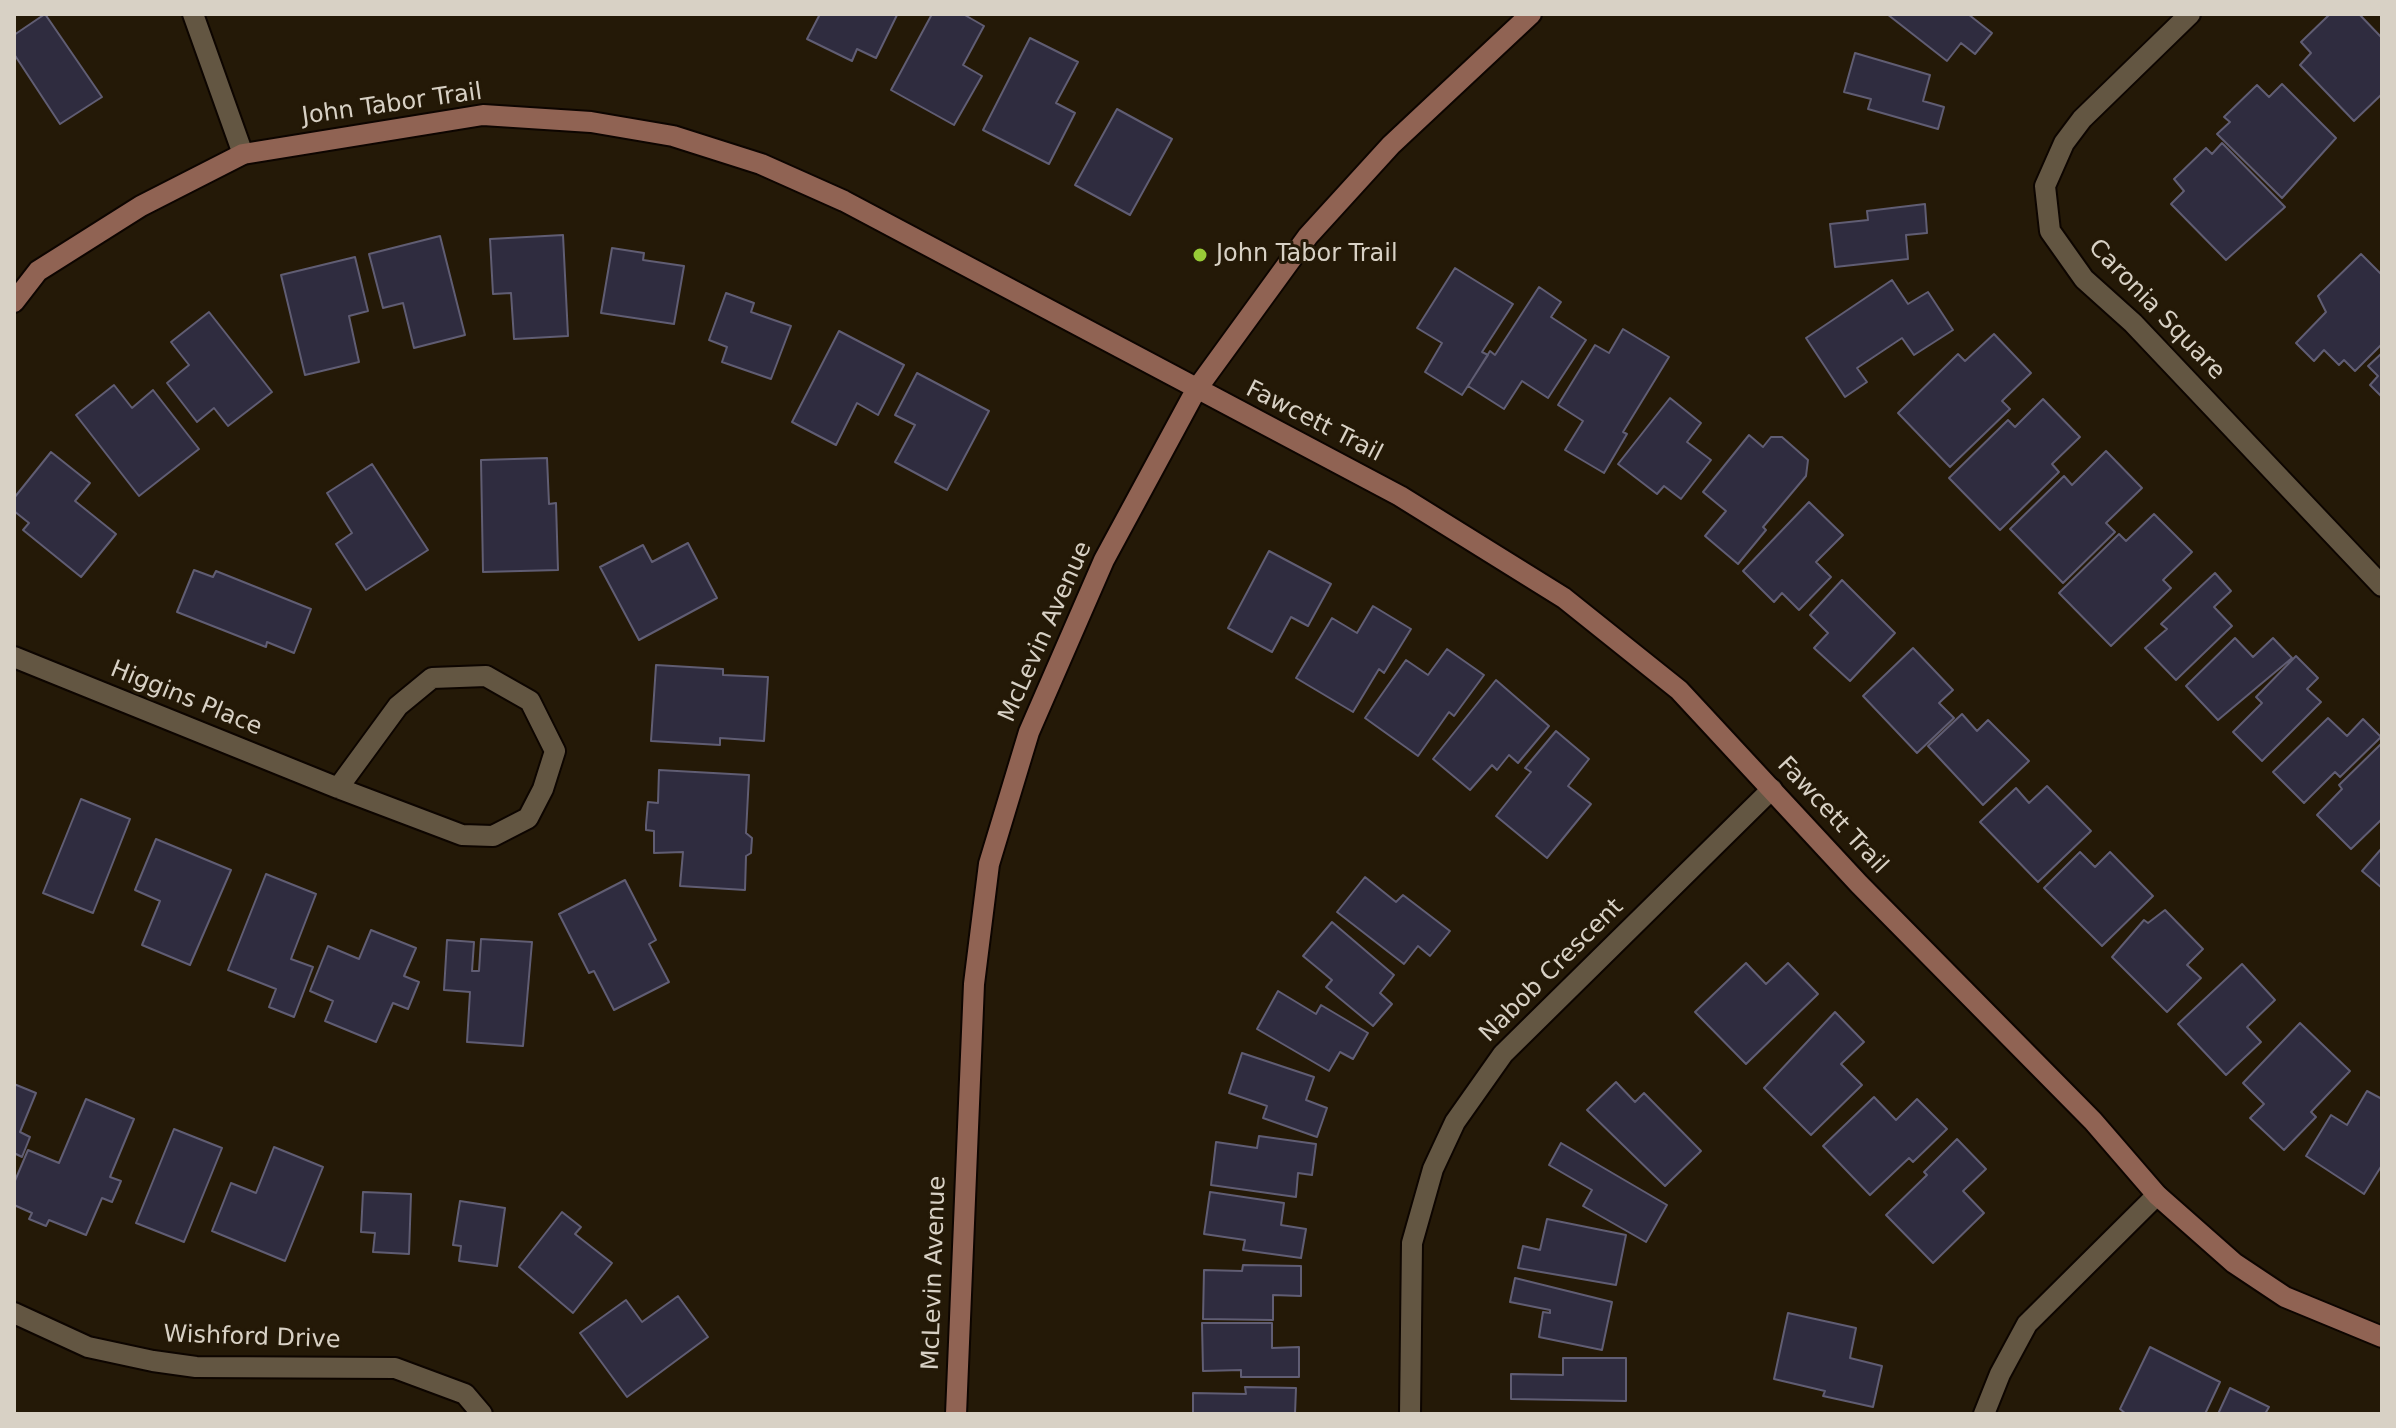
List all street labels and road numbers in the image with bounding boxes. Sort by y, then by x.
street label: John Tabor Trail [300,78,484,132]
street label: Caronia Square [2082,234,2230,386]
street label: Fawcett Trail [1241,375,1387,469]
street label: McLevin Avenue [993,537,1099,727]
street label: Higgins Place [106,655,266,743]
street label: Fawcett Trail [1771,752,1893,880]
street label: Nabob Crescent [1474,893,1630,1049]
street label: McLevin Avenue [917,1175,953,1371]
street label: Wishford Drive [163,1321,341,1355]

